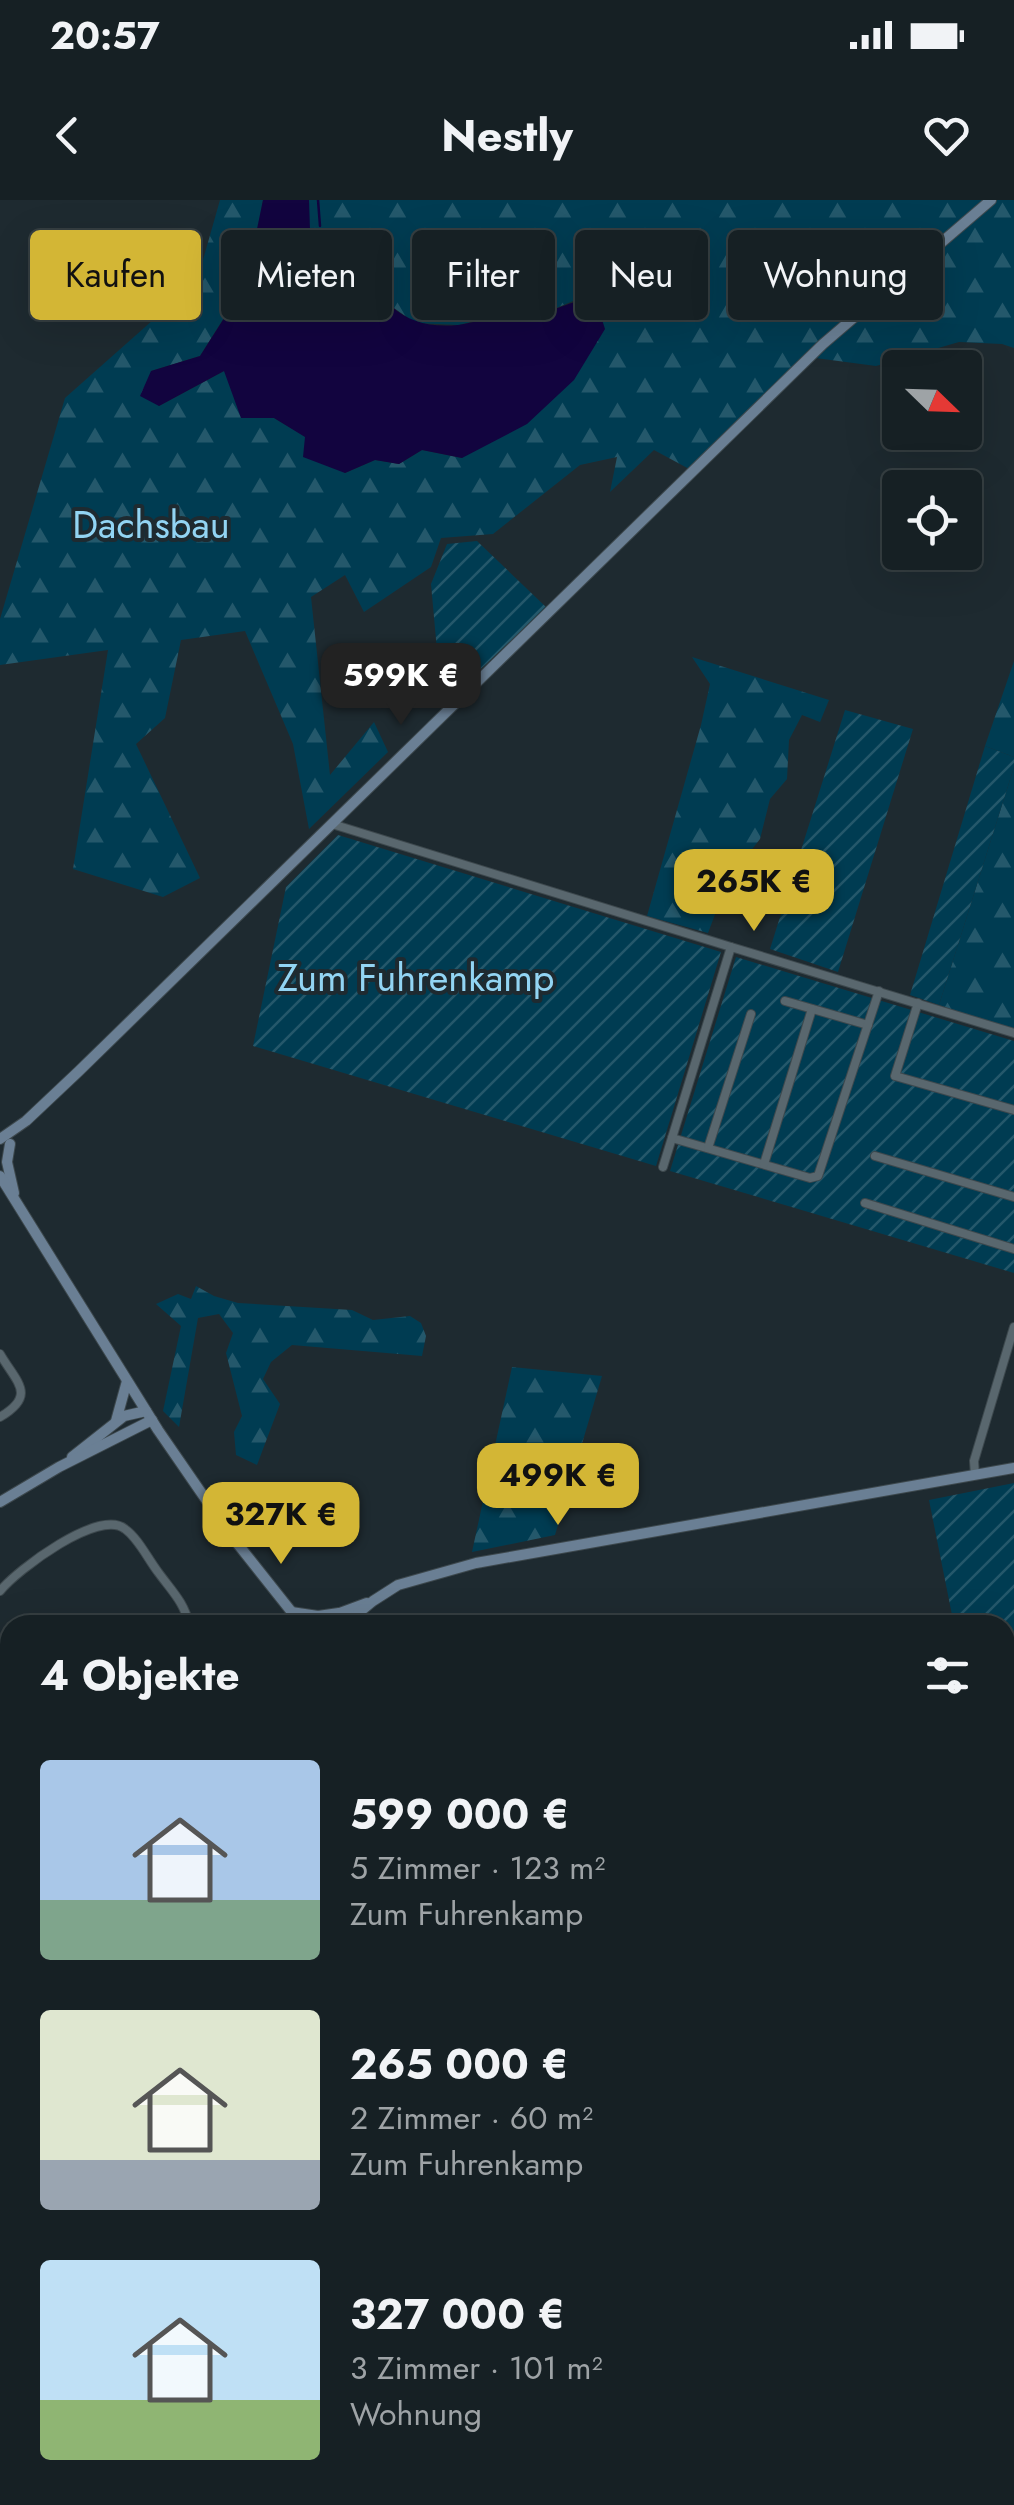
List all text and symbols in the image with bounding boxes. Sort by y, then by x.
text: 20:57 [50,8,160,63]
text: Nestly [441,103,573,168]
icon: back [40,108,95,163]
icon: heart [919,108,974,163]
chip: Kaufen [30,230,201,320]
chip: Mieten [221,230,392,320]
chip: Filter [412,230,555,320]
chip: Neu [575,230,708,320]
chip: Wohnung [728,230,943,320]
north arrow [882,350,982,450]
map controls [882,350,982,570]
button: locate [882,470,982,570]
park label: Dachsbau [72,497,230,552]
pin: 599K € [320,643,482,728]
text: 599K € [343,652,459,698]
pin: 265K € [673,849,835,934]
text: 265K € [696,858,812,904]
park label: Zum Fuhrenkamp [278,950,554,1005]
pin: 499K € [477,1443,639,1528]
text: 499K € [499,1452,617,1498]
pin: 327K € [200,1482,362,1567]
text: 327K € [224,1491,338,1537]
text: 4 Objekte [40,1645,239,1706]
icon: filters [920,1648,975,1703]
text: 599 000 € [350,1784,569,1845]
icon: home [120,1800,240,1920]
text: 5 Zimmer · 123 m² [350,1845,605,1891]
text: Zum Fuhrenkamp [350,1891,583,1937]
text: 265 000 € [350,2034,569,2095]
icon: home [120,2050,240,2170]
text: 2 Zimmer · 60 m² [350,2095,593,2141]
text: Zum Fuhrenkamp [350,2141,583,2187]
text: 327 000 € [350,2284,565,2345]
icon: home [120,2300,240,2420]
text: 3 Zimmer · 101 m² [350,2345,603,2391]
text: Wohnung [350,2391,482,2437]

